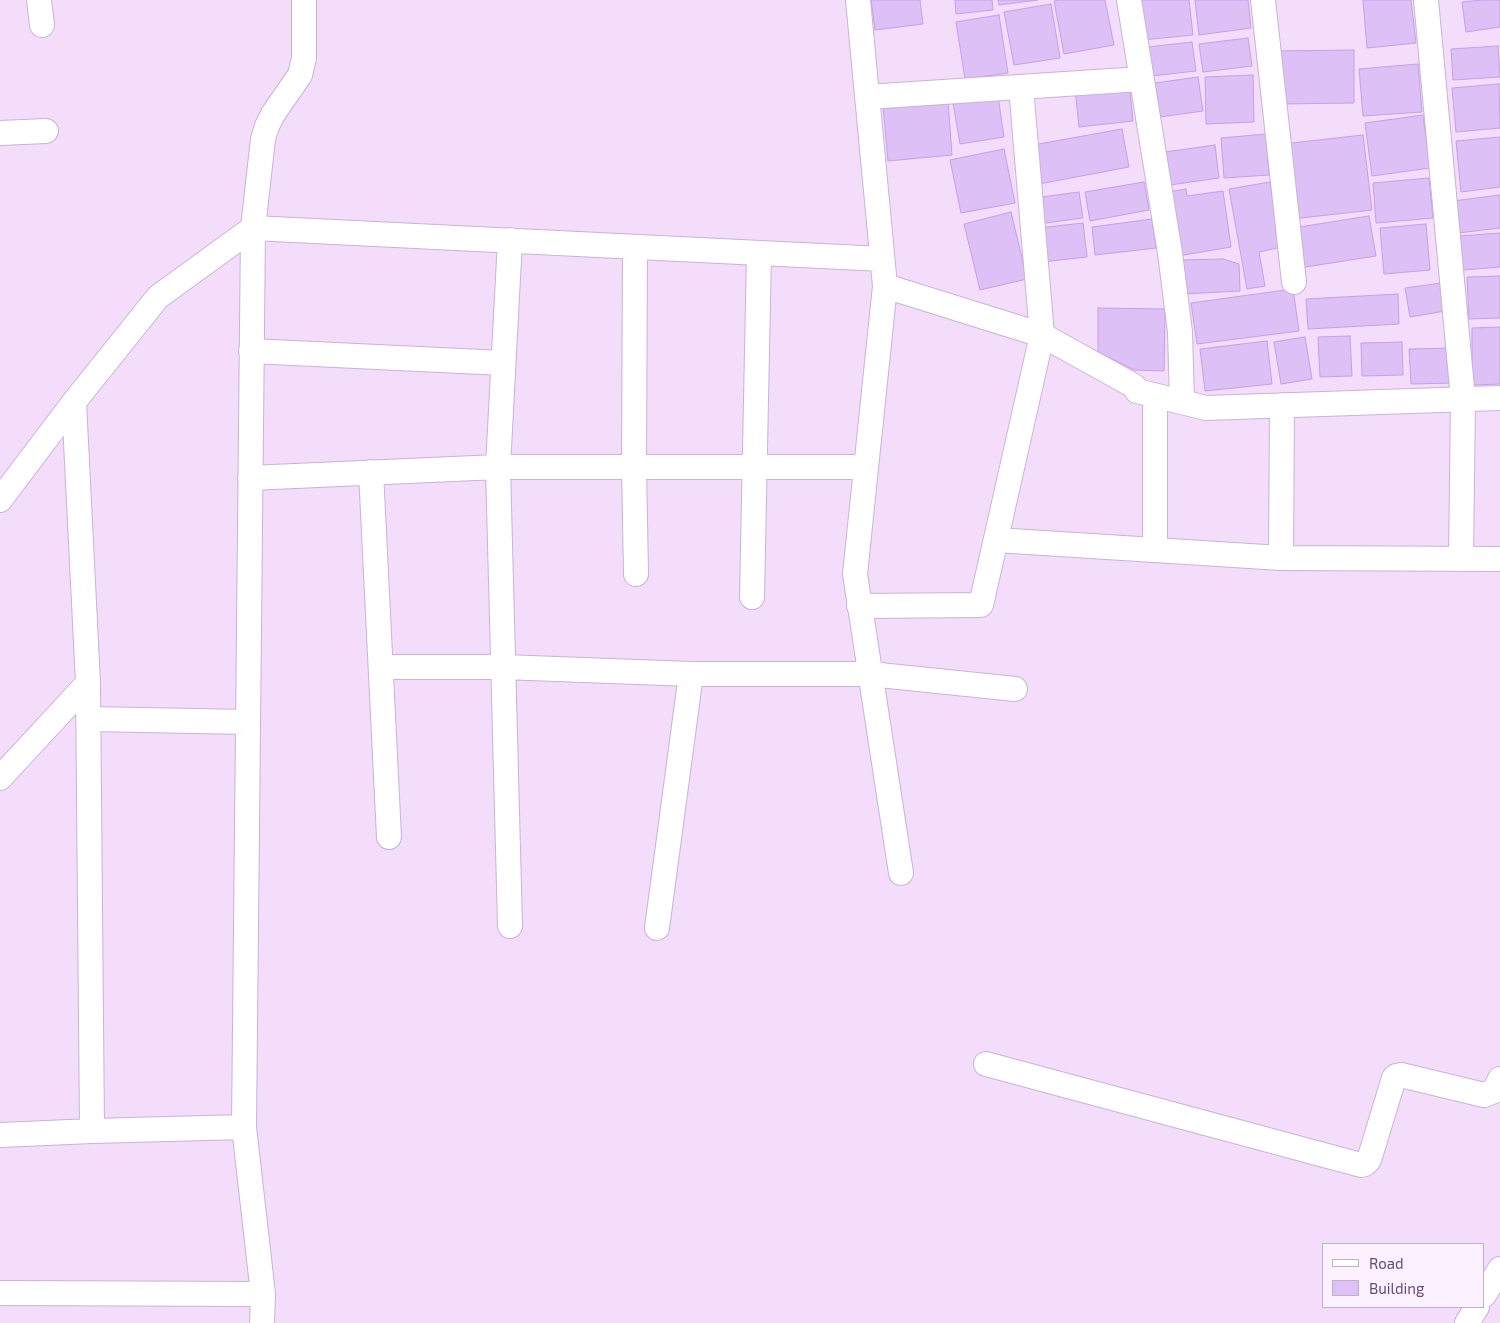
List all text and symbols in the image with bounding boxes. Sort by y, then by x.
legend [1322,1243,1485,1308]
text: Road [1369,1254,1404,1272]
text: Building [1369,1279,1424,1297]

